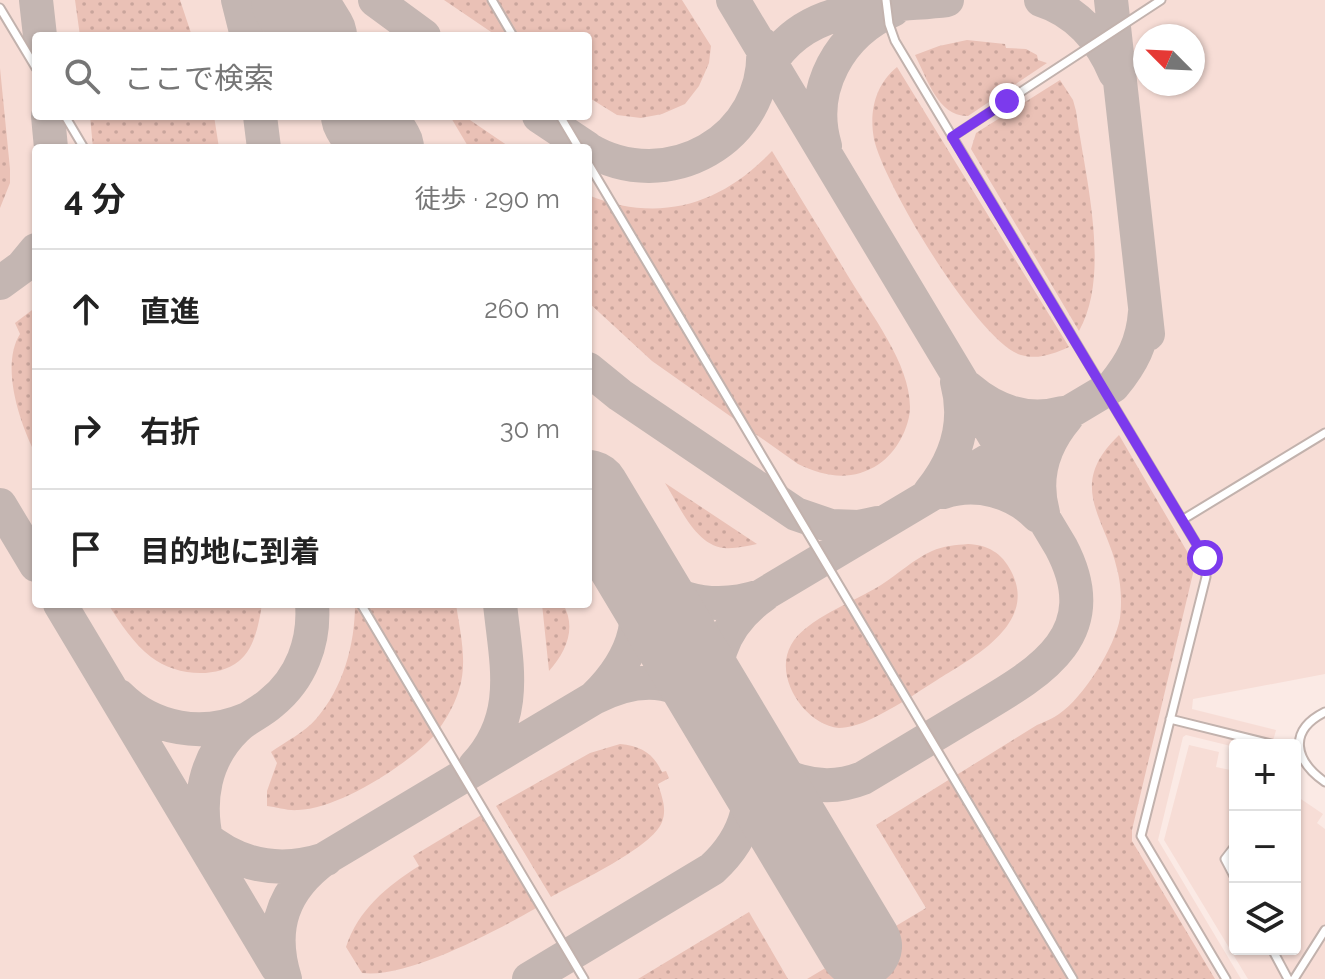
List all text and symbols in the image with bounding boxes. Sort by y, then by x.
north arrow [1133,24,1205,96]
search box [32,32,592,120]
icon: search [60,54,104,98]
text: ここで検索 [124,61,274,96]
route end [989,83,1025,119]
text: 4 分 [64,179,126,219]
text: 徒歩 · 290 m [415,184,560,214]
icon: ahead [64,287,108,331]
text: 直進 [140,294,200,329]
text: 260 m [484,294,560,324]
icon: right [64,407,108,451]
text: 右折 [140,414,200,449]
text: 30 m [500,414,560,444]
icon: arrive [64,527,108,571]
text: 目的地に到着 [140,534,320,569]
route start [1187,540,1223,576]
map controls [1229,739,1301,955]
button: + [1229,739,1301,811]
button: − [1229,811,1301,883]
button: layers [1229,883,1301,955]

